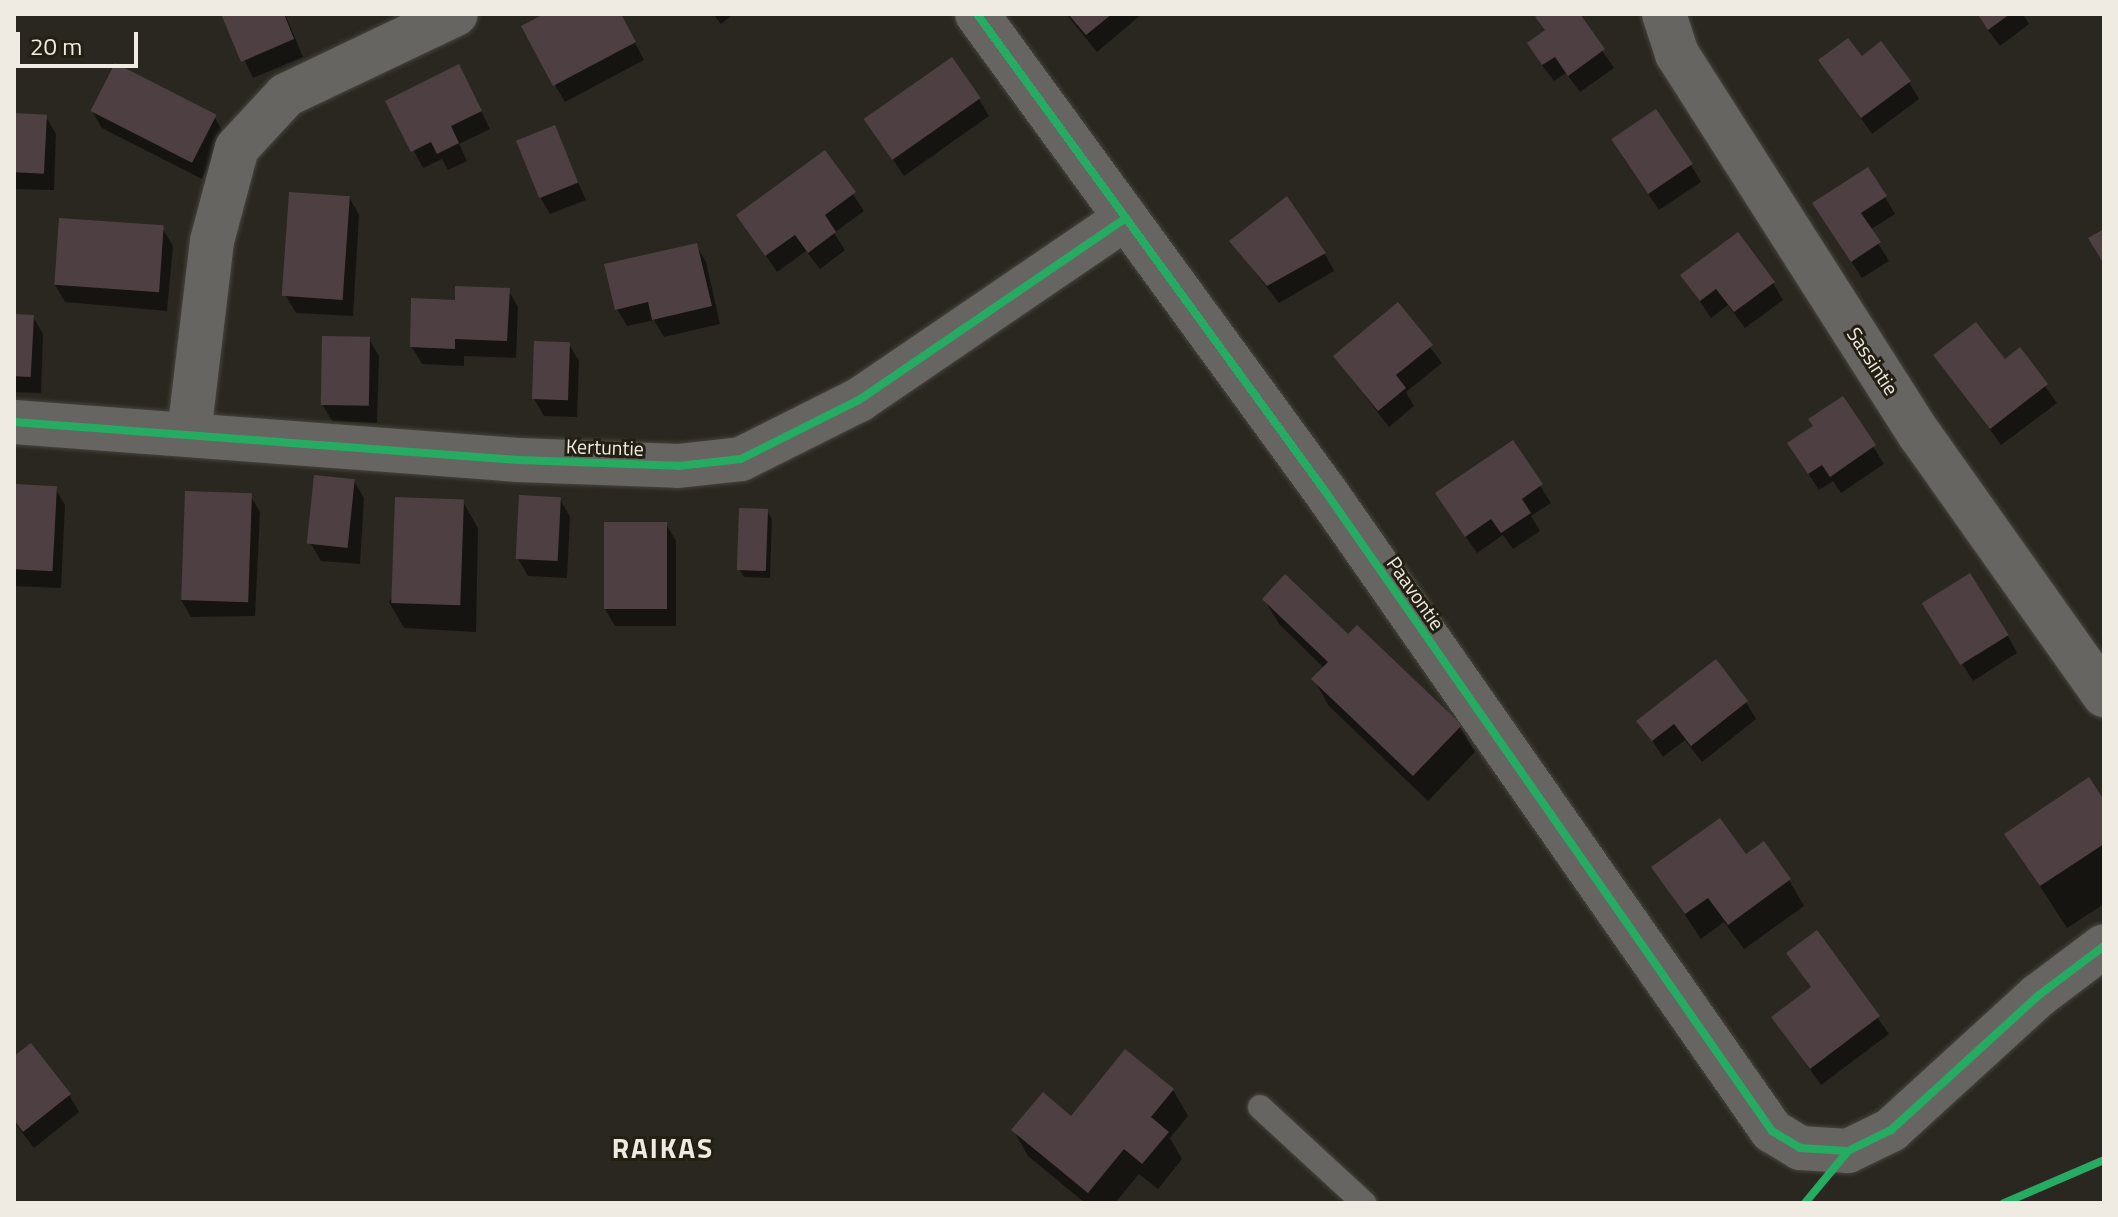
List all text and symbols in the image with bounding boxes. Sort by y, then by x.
scale bar [20,16,142,66]
text: 20 m [30,28,82,64]
street label: Sassintie [1842,323,1904,399]
street label: Kertuntie [566,434,644,460]
street label: Paavontie [1382,552,1450,634]
district label: RAIKAS [612,1131,714,1165]

